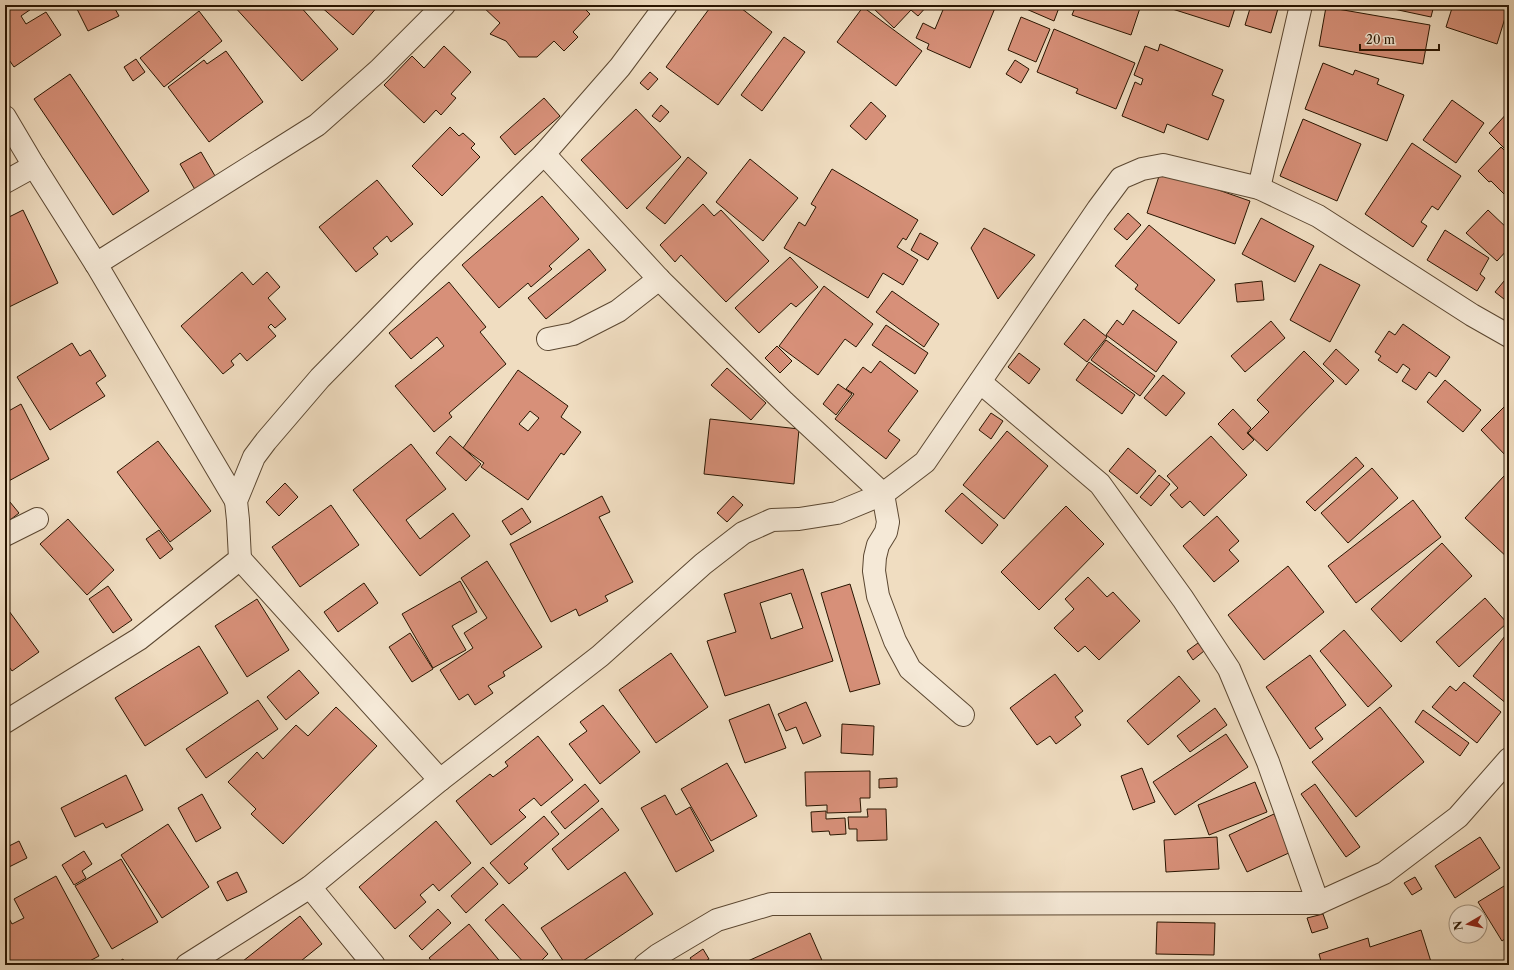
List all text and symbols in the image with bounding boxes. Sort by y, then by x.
scale bar [1360,26,1439,52]
text: 20 m [1366,32,1395,47]
north arrow [1448,904,1488,944]
text: N [1450,919,1466,931]

